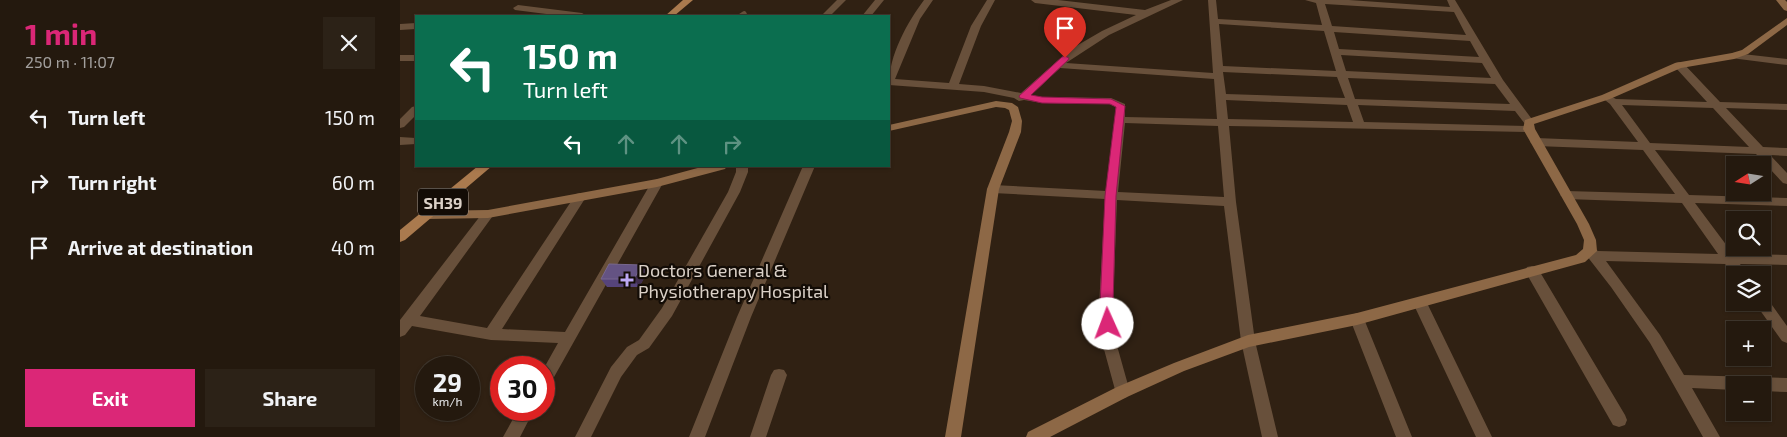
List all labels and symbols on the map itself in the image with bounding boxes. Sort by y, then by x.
pin [1044,7,1086,58]
north arrow [1726,156,1771,201]
road number: SH39 [418,188,468,216]
place label: Doctors General & Physiotherapy Hospital [638,259,829,302]
marker: Doctors General & Physiotherapy Hospital [620,273,634,287]
position arrow [1081,297,1133,349]
speed limit sign: 30 [490,356,555,421]

